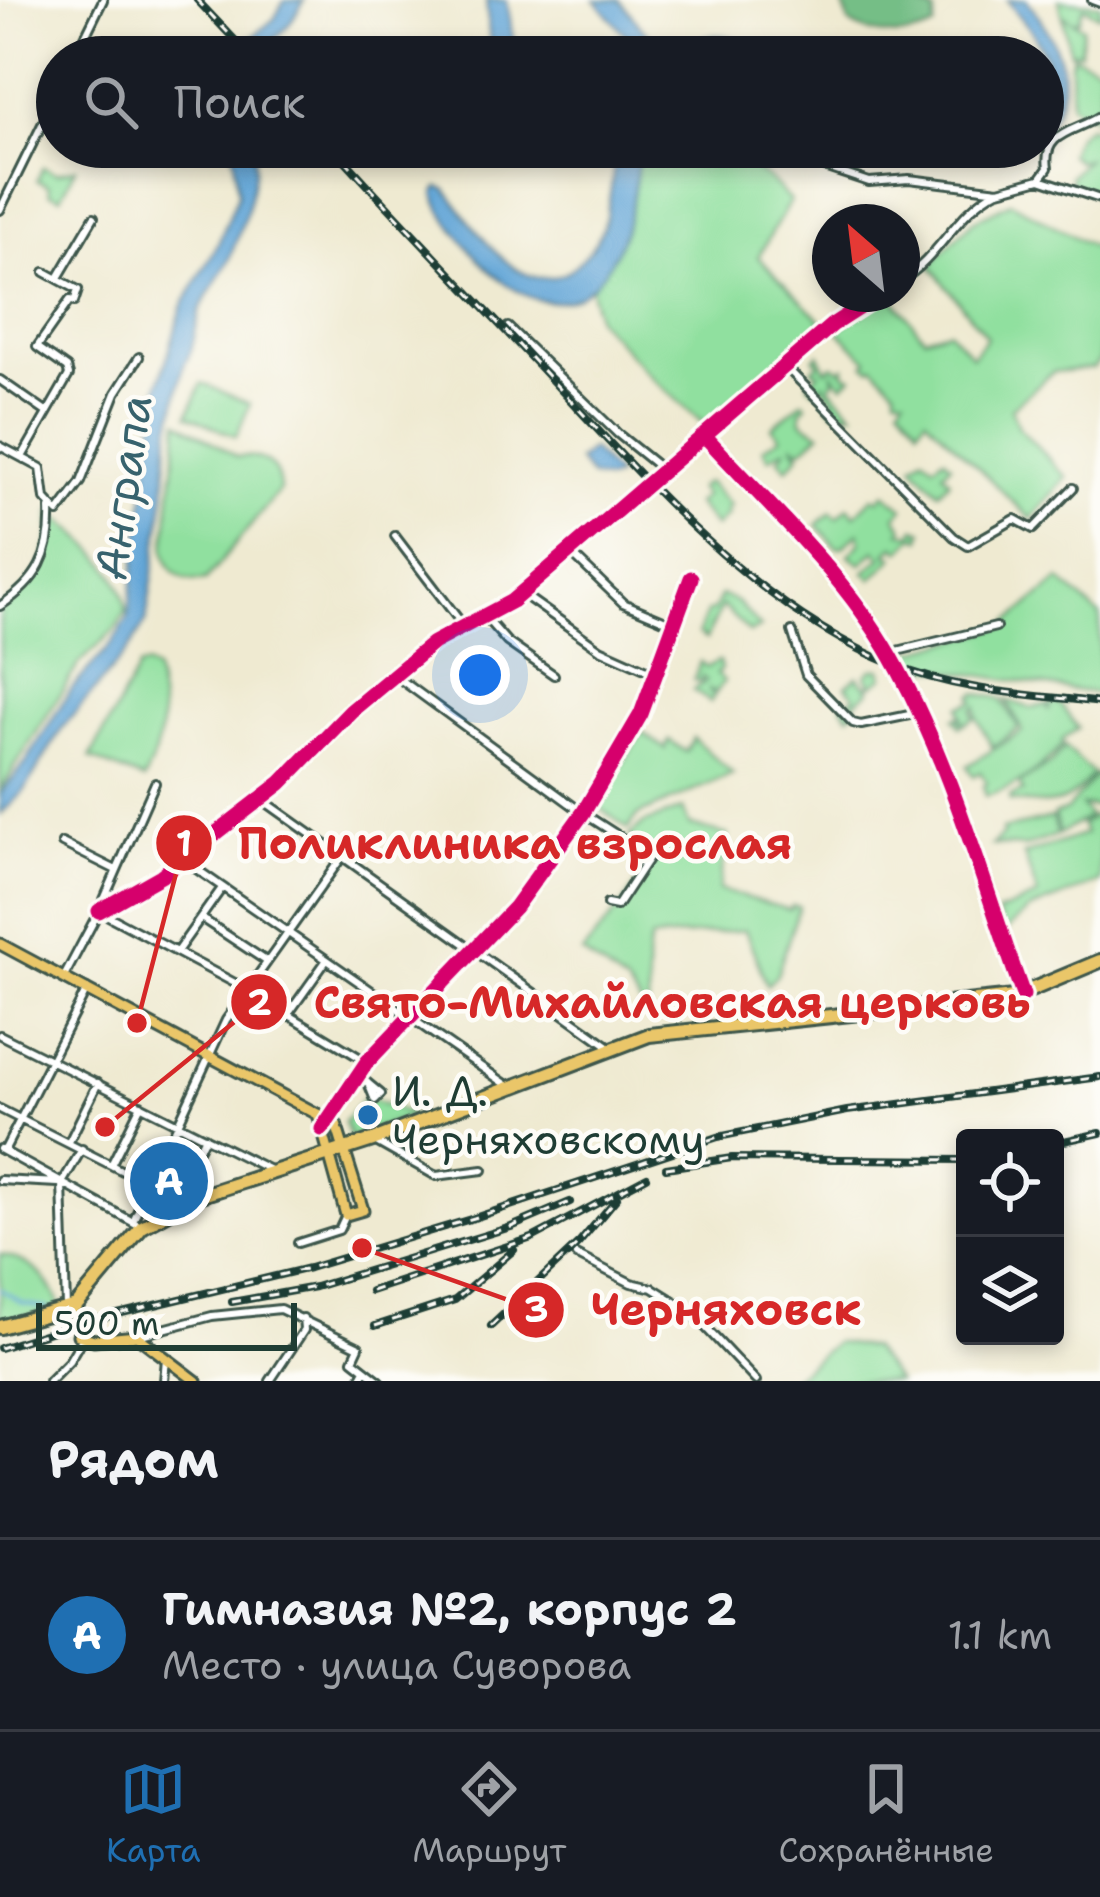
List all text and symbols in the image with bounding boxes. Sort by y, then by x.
search box [36,36,1064,168]
icon: search [78,69,144,135]
text: Поиск [174,72,305,132]
north arrow [812,204,920,312]
water label: Анграпа [80,390,166,584]
your location [450,645,510,705]
callout: Поликлиника взрослая [154,803,816,884]
text: Поликлиника взрослая [238,813,792,873]
text: 1 [176,819,192,868]
callout: Свято-Михайловская церковь [229,962,1054,1043]
text: Свято-Михайловская церковь [313,972,1031,1032]
text: 2 [246,978,272,1027]
place label: И. Д. Черняховскому [392,1063,705,1167]
marker: И. Д. Черняховскому [355,1102,381,1128]
map controls [956,1129,1064,1345]
button: locate [956,1129,1064,1237]
pin: A [130,1136,208,1226]
button: layers [956,1237,1064,1345]
callout: Черняховск [506,1269,885,1350]
text: Черняховск [591,1279,861,1339]
text: 3 [523,1285,549,1334]
scale bar [36,1297,297,1350]
text: 500 m [54,1301,160,1346]
text: Рядом [48,1425,219,1493]
text: Гимназия №2, корпус 2 [162,1579,737,1639]
text: A [72,1609,102,1661]
text: 1.1 km [947,1609,1052,1661]
text: Место · улица Суворова [162,1639,631,1691]
tab: Карта [106,1756,200,1873]
tab: Маршрут [412,1756,566,1873]
tab: Сохранённые [778,1756,994,1873]

